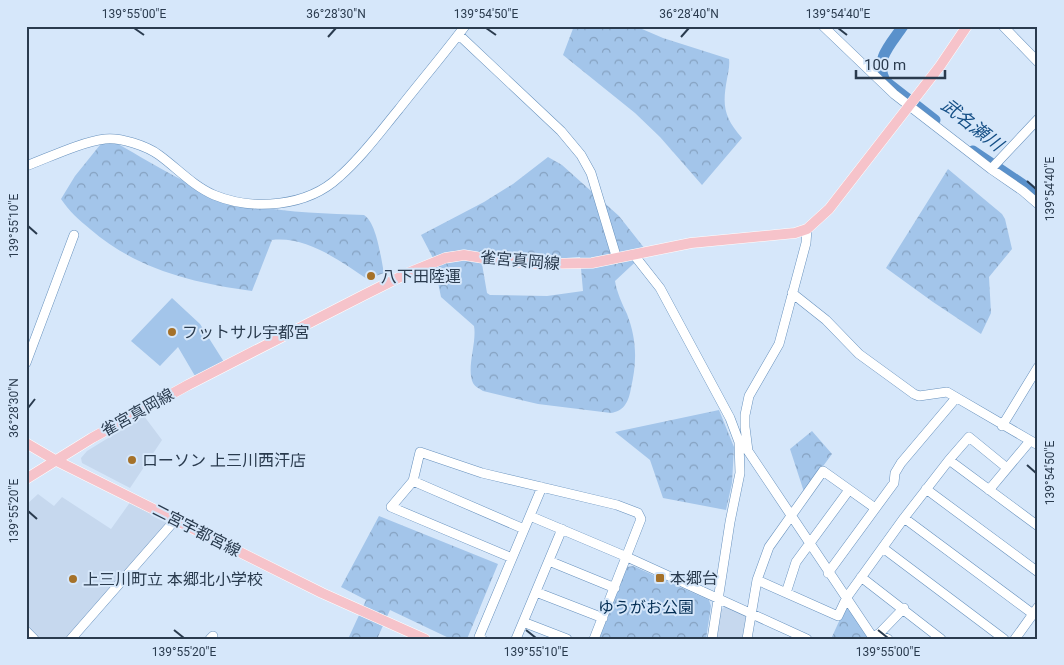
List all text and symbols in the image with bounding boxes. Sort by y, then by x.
text: 139°55'00"E [102,7,166,21]
text: 36°28'30"N [306,7,366,21]
text: 139°54'50"E [454,7,518,21]
text: 36°28'40"N [659,7,719,21]
text: 139°54'40"E [806,7,870,21]
scale bar [856,48,945,80]
text: 100 m [864,56,906,74]
water label: 武名瀬川 [937,94,1009,156]
text: 139°54'40"E [1043,157,1057,221]
text: 139°55'10"E [7,194,21,258]
street label: 雀宮真岡線 [479,248,561,273]
place label: 八下田陸運 [381,267,461,286]
marker: 八下田陸運 [365,270,377,282]
place label: フットサル宇都宮 [182,323,310,342]
marker: フットサル宇都宮 [166,326,178,338]
text: 36°28'30"N [7,378,21,438]
street label: 雀宮真岡線 [98,385,177,440]
text: 139°54'50"E [1043,441,1057,505]
place label: ローソン 上三川西汗店 [142,451,306,470]
marker: ローソン 上三川西汗店 [126,454,138,466]
text: 139°55'20"E [7,479,21,543]
street label: 二宮宇都宮線 [150,500,244,561]
place label: 本郷台 [670,569,718,588]
place label: 上三川町立 本郷北小学校 [83,570,263,589]
marker: 本郷台 [654,572,666,584]
marker: 上三川町立 本郷北小学校 [67,573,79,585]
park label: ゆうがお公園 [598,598,694,617]
text: 139°55'20"E [152,645,216,659]
text: 139°55'10"E [504,645,568,659]
text: 139°55'00"E [856,645,920,659]

